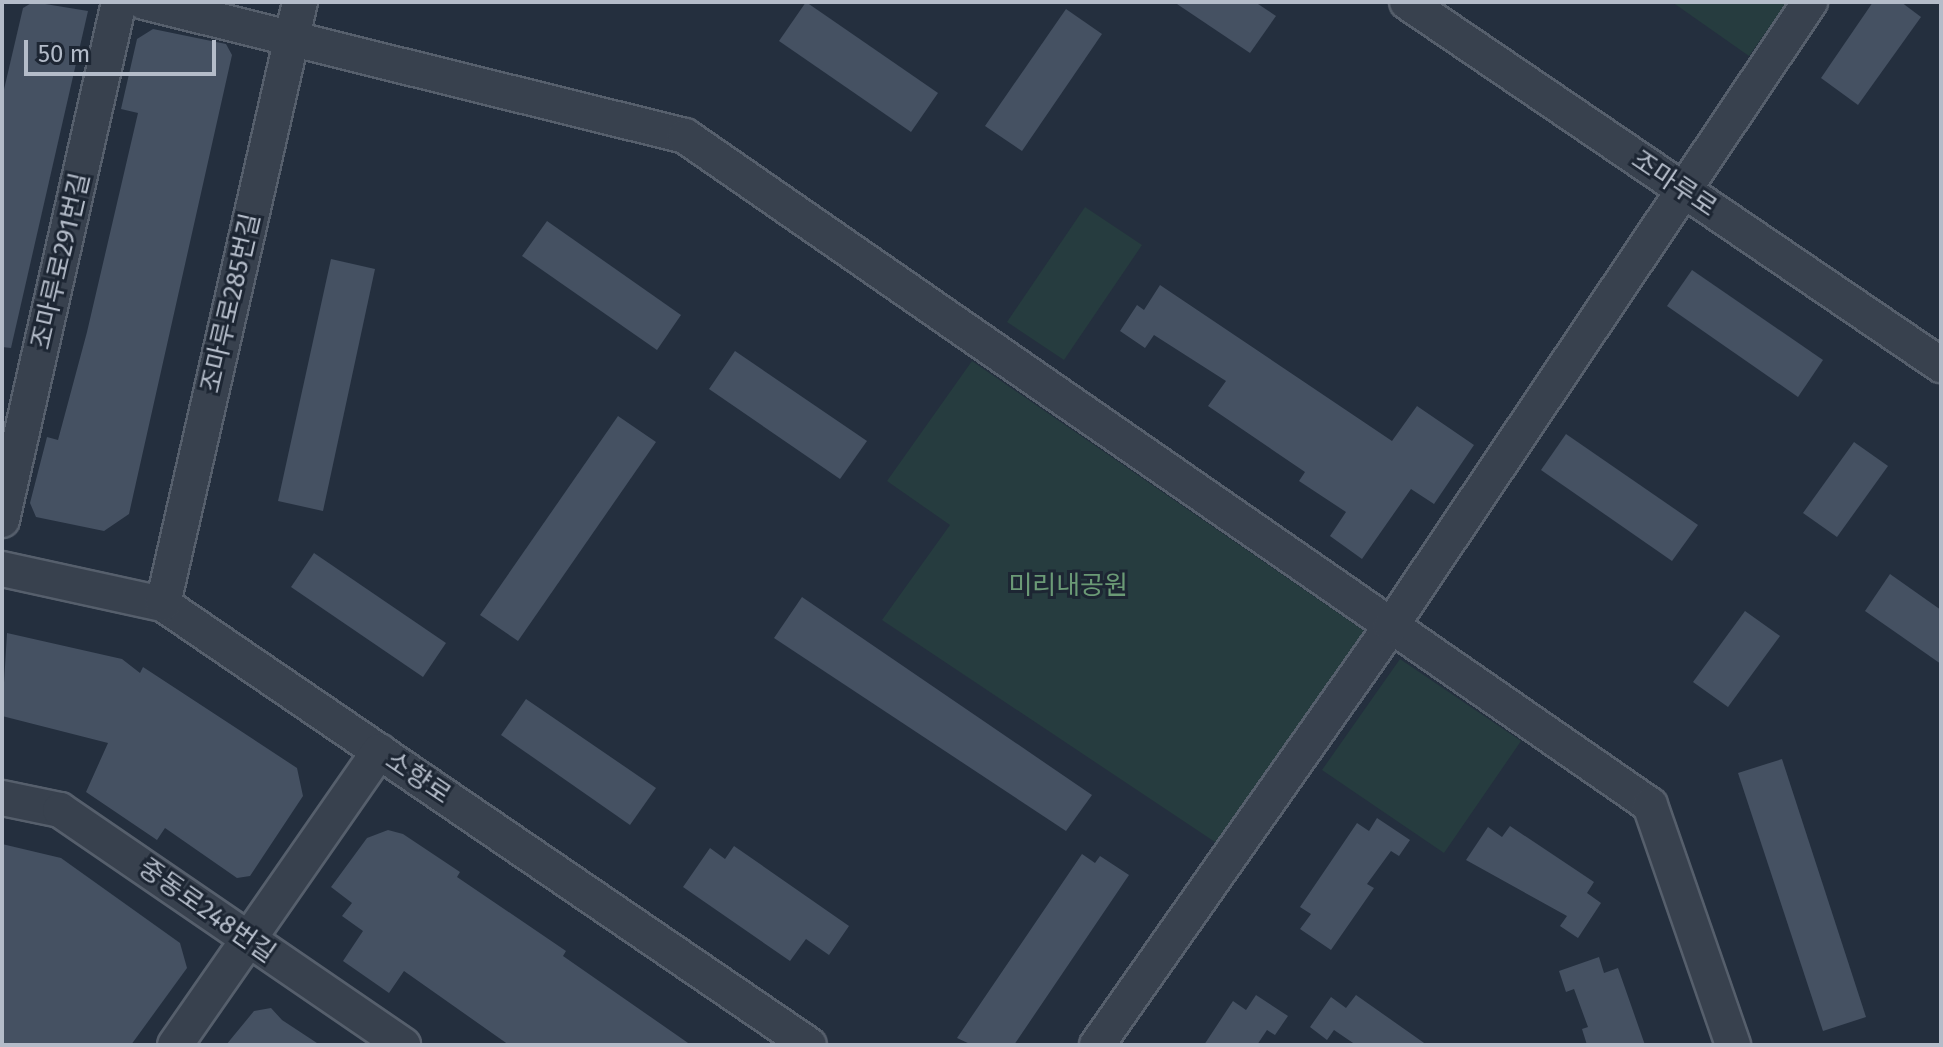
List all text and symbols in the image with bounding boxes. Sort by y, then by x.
scale bar [28,24,220,74]
text: 50 m [38,40,90,68]
street label: 조마루로 [1626,144,1722,224]
street label: 조마루로291번길 [25,170,97,352]
street label: 조마루로285번길 [195,210,267,396]
park label: 미리내공원 [1008,570,1128,602]
street label: 소향로 [380,745,456,811]
street label: 중동로248번길 [133,852,281,970]

